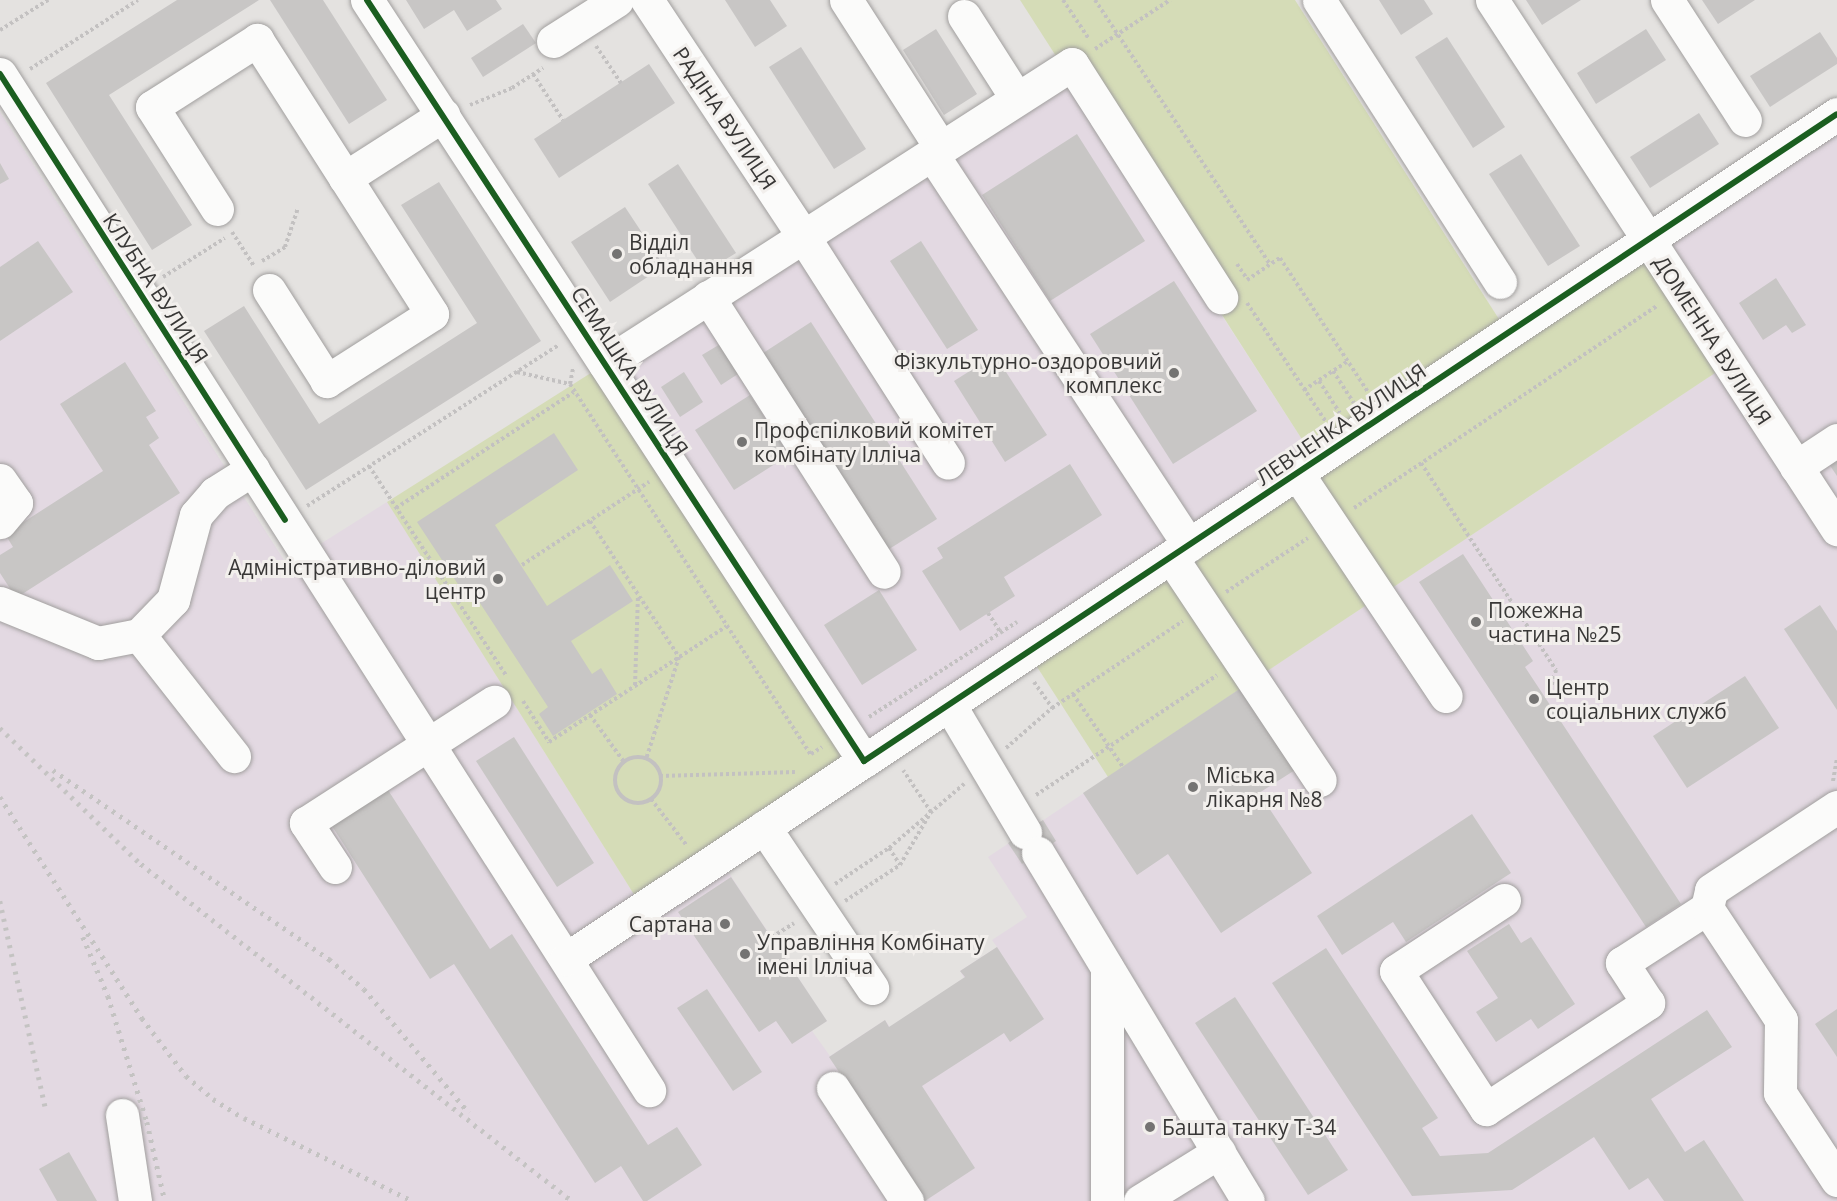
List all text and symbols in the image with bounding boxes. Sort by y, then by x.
street label: РАДІНА ВУЛИЦЯ [668,42,782,194]
street label: КЛУБНА ВУЛИЦЯ [98,208,214,368]
place label: Відділ обладнання [629,229,753,279]
marker: Відділ обладнання [610,247,624,261]
street label: ДОМЕННА ВУЛИЦЯ [1649,251,1777,429]
street label: СЕМАШКА ВУЛИЦЯ [566,282,694,460]
place label: Фізкультурно-оздоровчий комплекс [894,348,1162,398]
street label: ЛЕВЧЕНКА ВУЛИЦЯ [1251,358,1431,490]
marker: Фізкультурно-оздоровчий комплекс [1167,366,1181,380]
place label: Профспілковий комітет комбінату Ілліча [754,417,994,467]
marker: Профспілковий комітет комбінату Ілліча [735,435,749,449]
place label: Адміністративно-діловий центр [228,554,486,604]
marker: Адміністративно-діловий центр [491,572,505,586]
place label: Пожежна частина №25 [1488,597,1622,647]
marker: Пожежна частина №25 [1469,615,1483,629]
place label: Центр соціальних служб [1546,674,1727,724]
marker: Центр соціальних служб [1527,692,1541,706]
place label: Міська лікарня №8 [1206,762,1322,812]
marker: Міська лікарня №8 [1184,778,1202,796]
place label: Сартана [629,911,713,937]
marker: Сартана [718,917,732,931]
place label: Управління Комбінату імені Ілліча [757,929,985,979]
marker: Управління Комбінату імені Ілліча [738,947,752,961]
place label: Башта танку Т-34 [1162,1114,1336,1140]
marker: Башта танку Т-34 [1143,1120,1157,1134]

